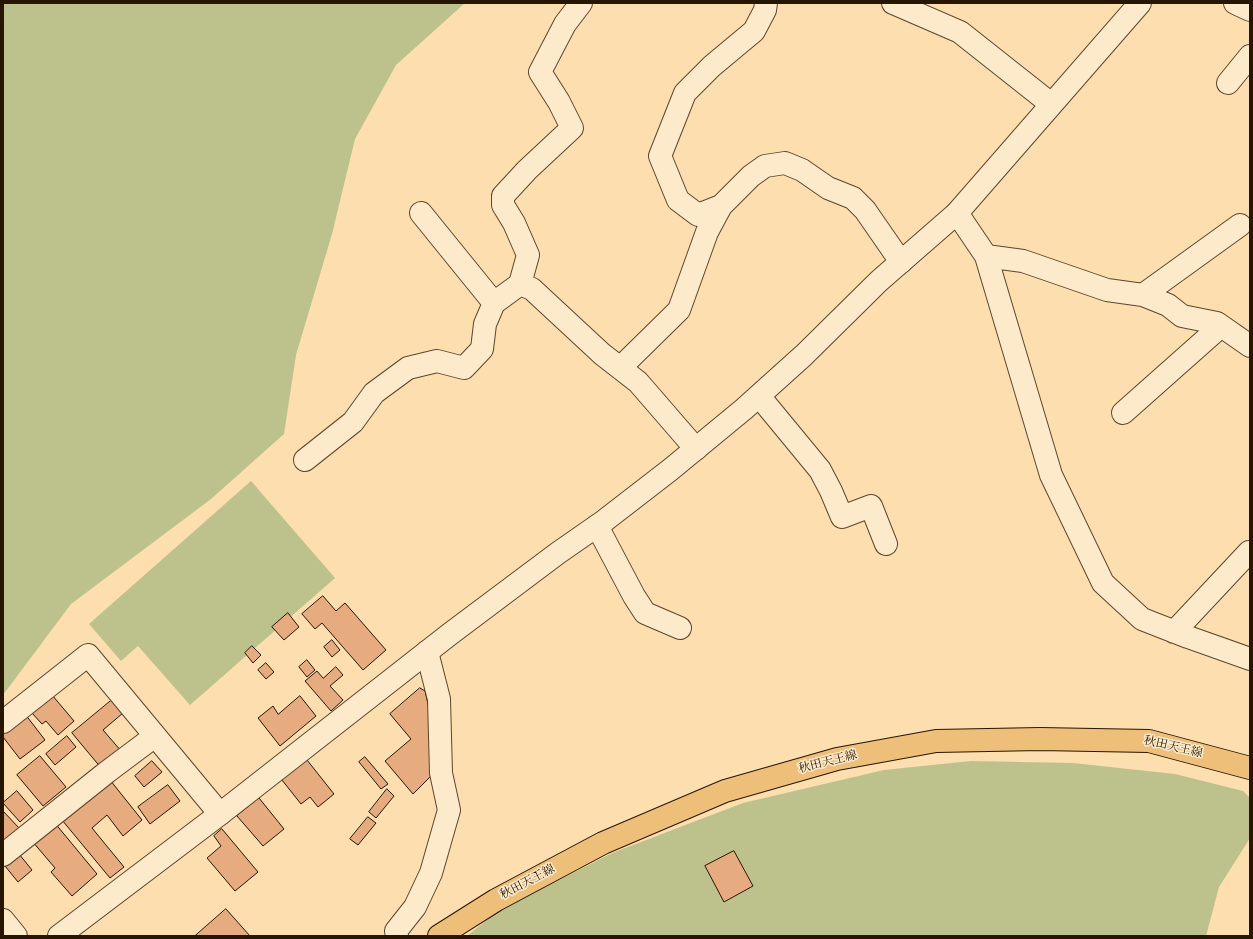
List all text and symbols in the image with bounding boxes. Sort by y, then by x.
street label: 秋田天王線 [1142,734,1204,762]
street label: 秋田天王線 [797,749,859,777]
street label: 秋田天王線 [498,863,558,903]

